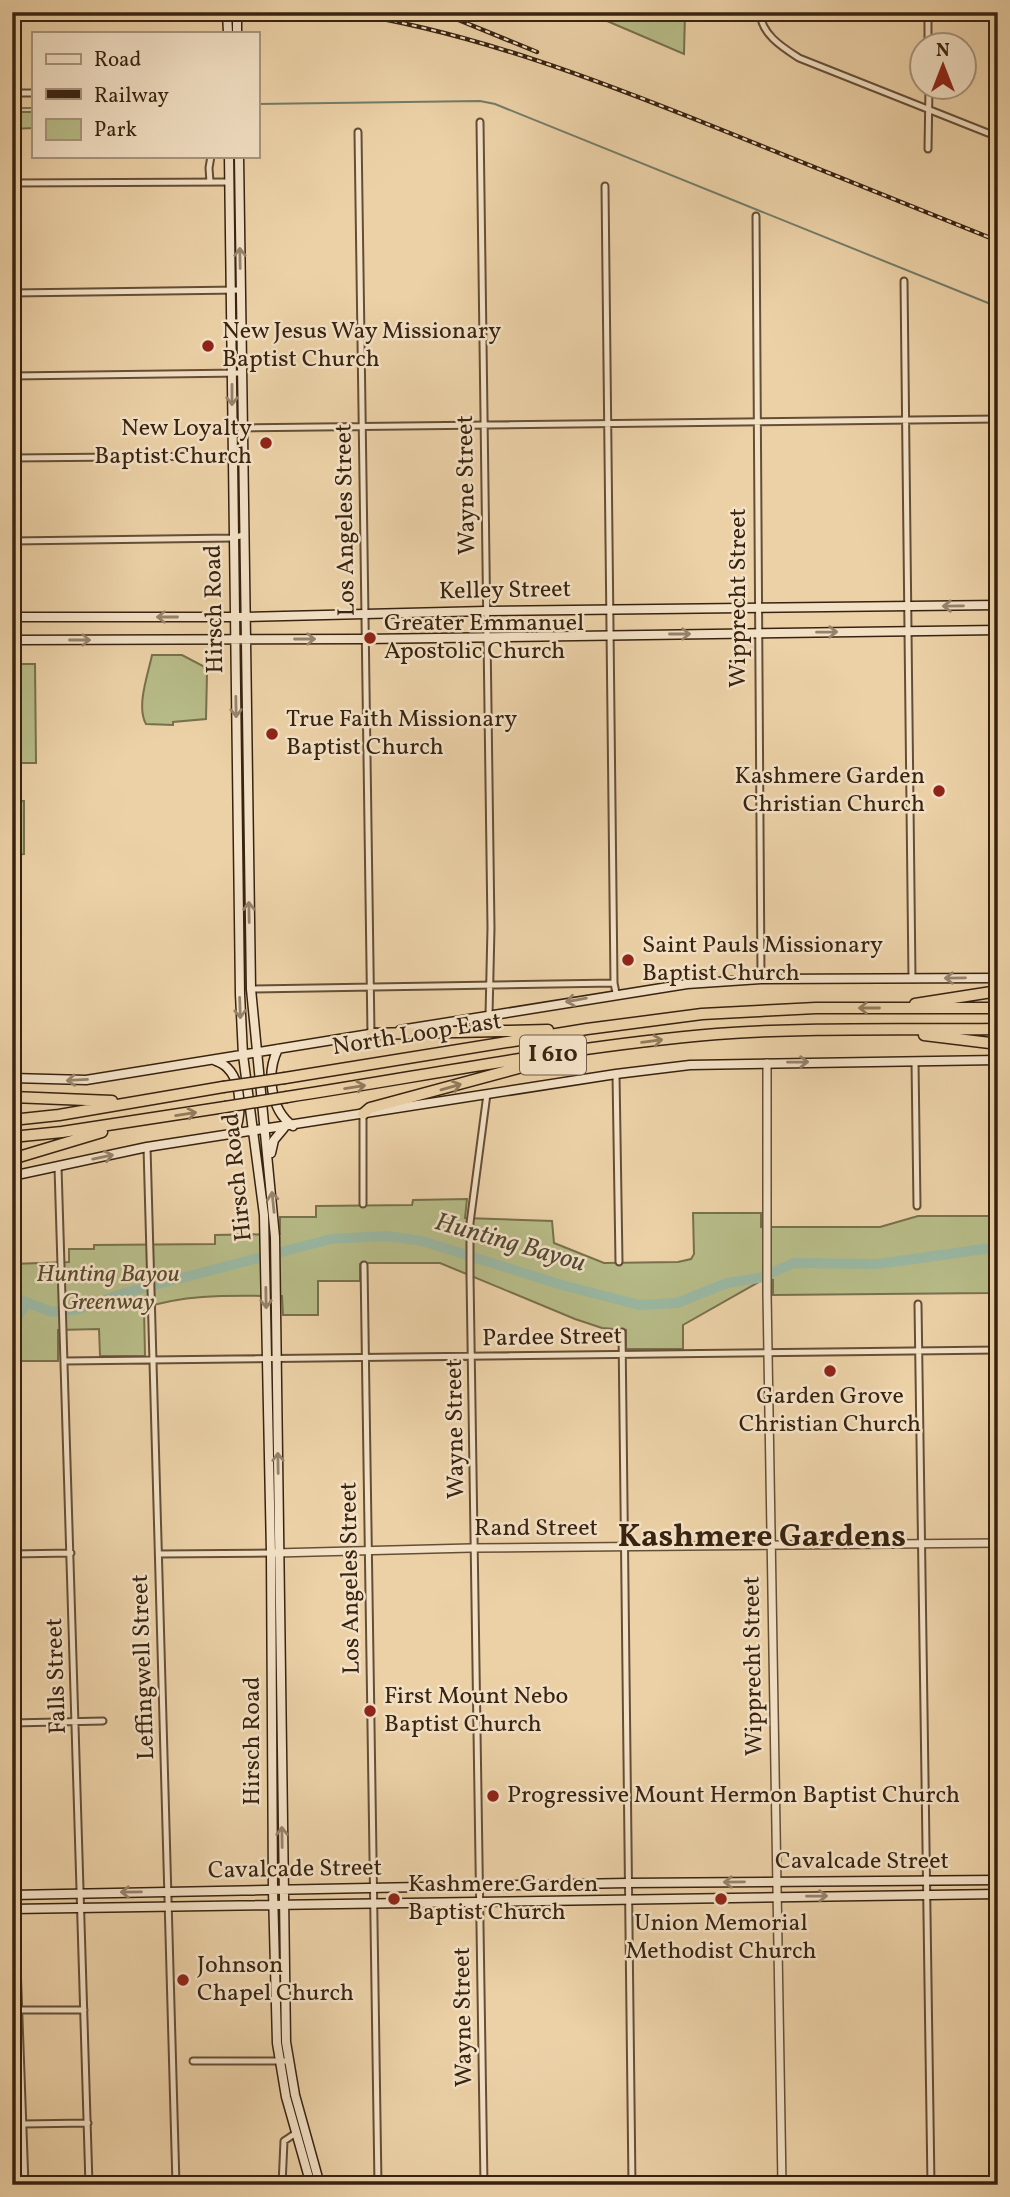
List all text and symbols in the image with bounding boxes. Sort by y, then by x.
legend [32,32,259,158]
north arrow [908,32,978,102]
text: N [936,38,950,64]
text: Road [94,46,141,75]
text: Railway [94,82,170,111]
text: Park [94,116,137,145]
one-way arrow [233,247,247,270]
place label: New Jesus Way Missionary Baptist Church [222,315,501,377]
marker: New Jesus Way Missionary Baptist Church [200,338,216,354]
one-way arrow [225,384,239,407]
place label: New Loyalty Baptist Church [94,412,252,474]
street label: Wayne Street [449,415,485,555]
street label: Los Angeles Street [327,423,365,617]
marker: New Loyalty Baptist Church [258,435,274,451]
street label: Wipprecht Street [722,508,756,688]
street label: Hirsch Road [197,544,233,674]
street label: Kelley Street [439,573,571,609]
one-way arrow [941,599,964,612]
place label: Greater Emmanuel Apostolic Church [384,607,584,669]
one-way arrow [155,610,178,624]
one-way arrow [815,626,838,639]
one-way arrow [668,627,691,641]
marker: Greater Emmanuel Apostolic Church [362,630,378,646]
one-way arrow [293,632,316,646]
one-way arrow [69,633,92,647]
one-way arrow [229,696,243,719]
place label: True Faith Missionary Baptist Church [286,703,517,765]
marker: True Faith Missionary Baptist Church [264,726,280,742]
place label: Kashmere Garden Christian Church [735,760,925,822]
marker: Kashmere Garden Christian Church [931,783,947,799]
one-way arrow [242,901,256,924]
place label: Saint Pauls Missionary Baptist Church [642,929,883,991]
marker: Saint Pauls Missionary Baptist Church [620,952,636,968]
one-way arrow [944,971,967,985]
one-way arrow [565,994,588,1008]
one-way arrow [234,997,247,1020]
one-way arrow [858,1001,881,1015]
street label: North Loop East [330,1005,504,1065]
one-way arrow [640,1034,663,1047]
road number: I 610 [520,1036,586,1074]
one-way arrow [786,1056,809,1069]
one-way arrow [67,1074,89,1087]
one-way arrow [440,1079,462,1092]
one-way arrow [343,1080,366,1093]
one-way arrow [175,1107,197,1120]
street label: Hirsch Road [214,1111,262,1243]
one-way arrow [91,1150,114,1163]
one-way arrow [266,1191,279,1213]
water label: Hunting Bayou [430,1204,590,1282]
park label: Hunting Bayou Greenway [36,1258,180,1320]
one-way arrow [259,1287,273,1310]
street label: Pardee Street [482,1320,622,1356]
street label: Wayne Street [438,1359,474,1499]
marker: Garden Grove Christian Church [822,1363,838,1379]
place label: Garden Grove Christian Church [739,1380,921,1442]
one-way arrow [271,1451,285,1474]
street label: Los Angeles Street [332,1481,370,1675]
street label: Rand Street [474,1512,598,1546]
district label: Kashmere Gardens [618,1516,906,1560]
street label: Leffingwell Street [124,1573,164,1761]
street label: Wipprecht Street [735,1576,773,1756]
street label: Falls Street [38,1617,76,1735]
street label: Hirsch Road [236,1676,270,1806]
place label: First Mount Nebo Baptist Church [384,1680,568,1742]
marker: First Mount Nebo Baptist Church [362,1703,378,1719]
place label: Progressive Mount Hermon Baptist Church [507,1779,960,1813]
marker: Progressive Mount Hermon Baptist Church [485,1788,501,1804]
one-way arrow [275,1826,289,1849]
street label: Cavalcade Street [775,1845,949,1879]
street label: Cavalcade Street [208,1851,382,1889]
place label: Kashmere Garden Baptist Church [408,1868,598,1930]
one-way arrow [722,1875,745,1889]
one-way arrow [120,1885,143,1898]
one-way arrow [805,1890,828,1903]
marker: Kashmere Garden Baptist Church [386,1891,402,1907]
marker: Union Memorial Methodist Church [713,1891,729,1907]
place label: Union Memorial Methodist Church [626,1907,817,1969]
street label: Wayne Street [446,1947,482,2087]
place label: Johnson Chapel Church [197,1949,354,2011]
marker: Johnson Chapel Church [175,1972,191,1988]

